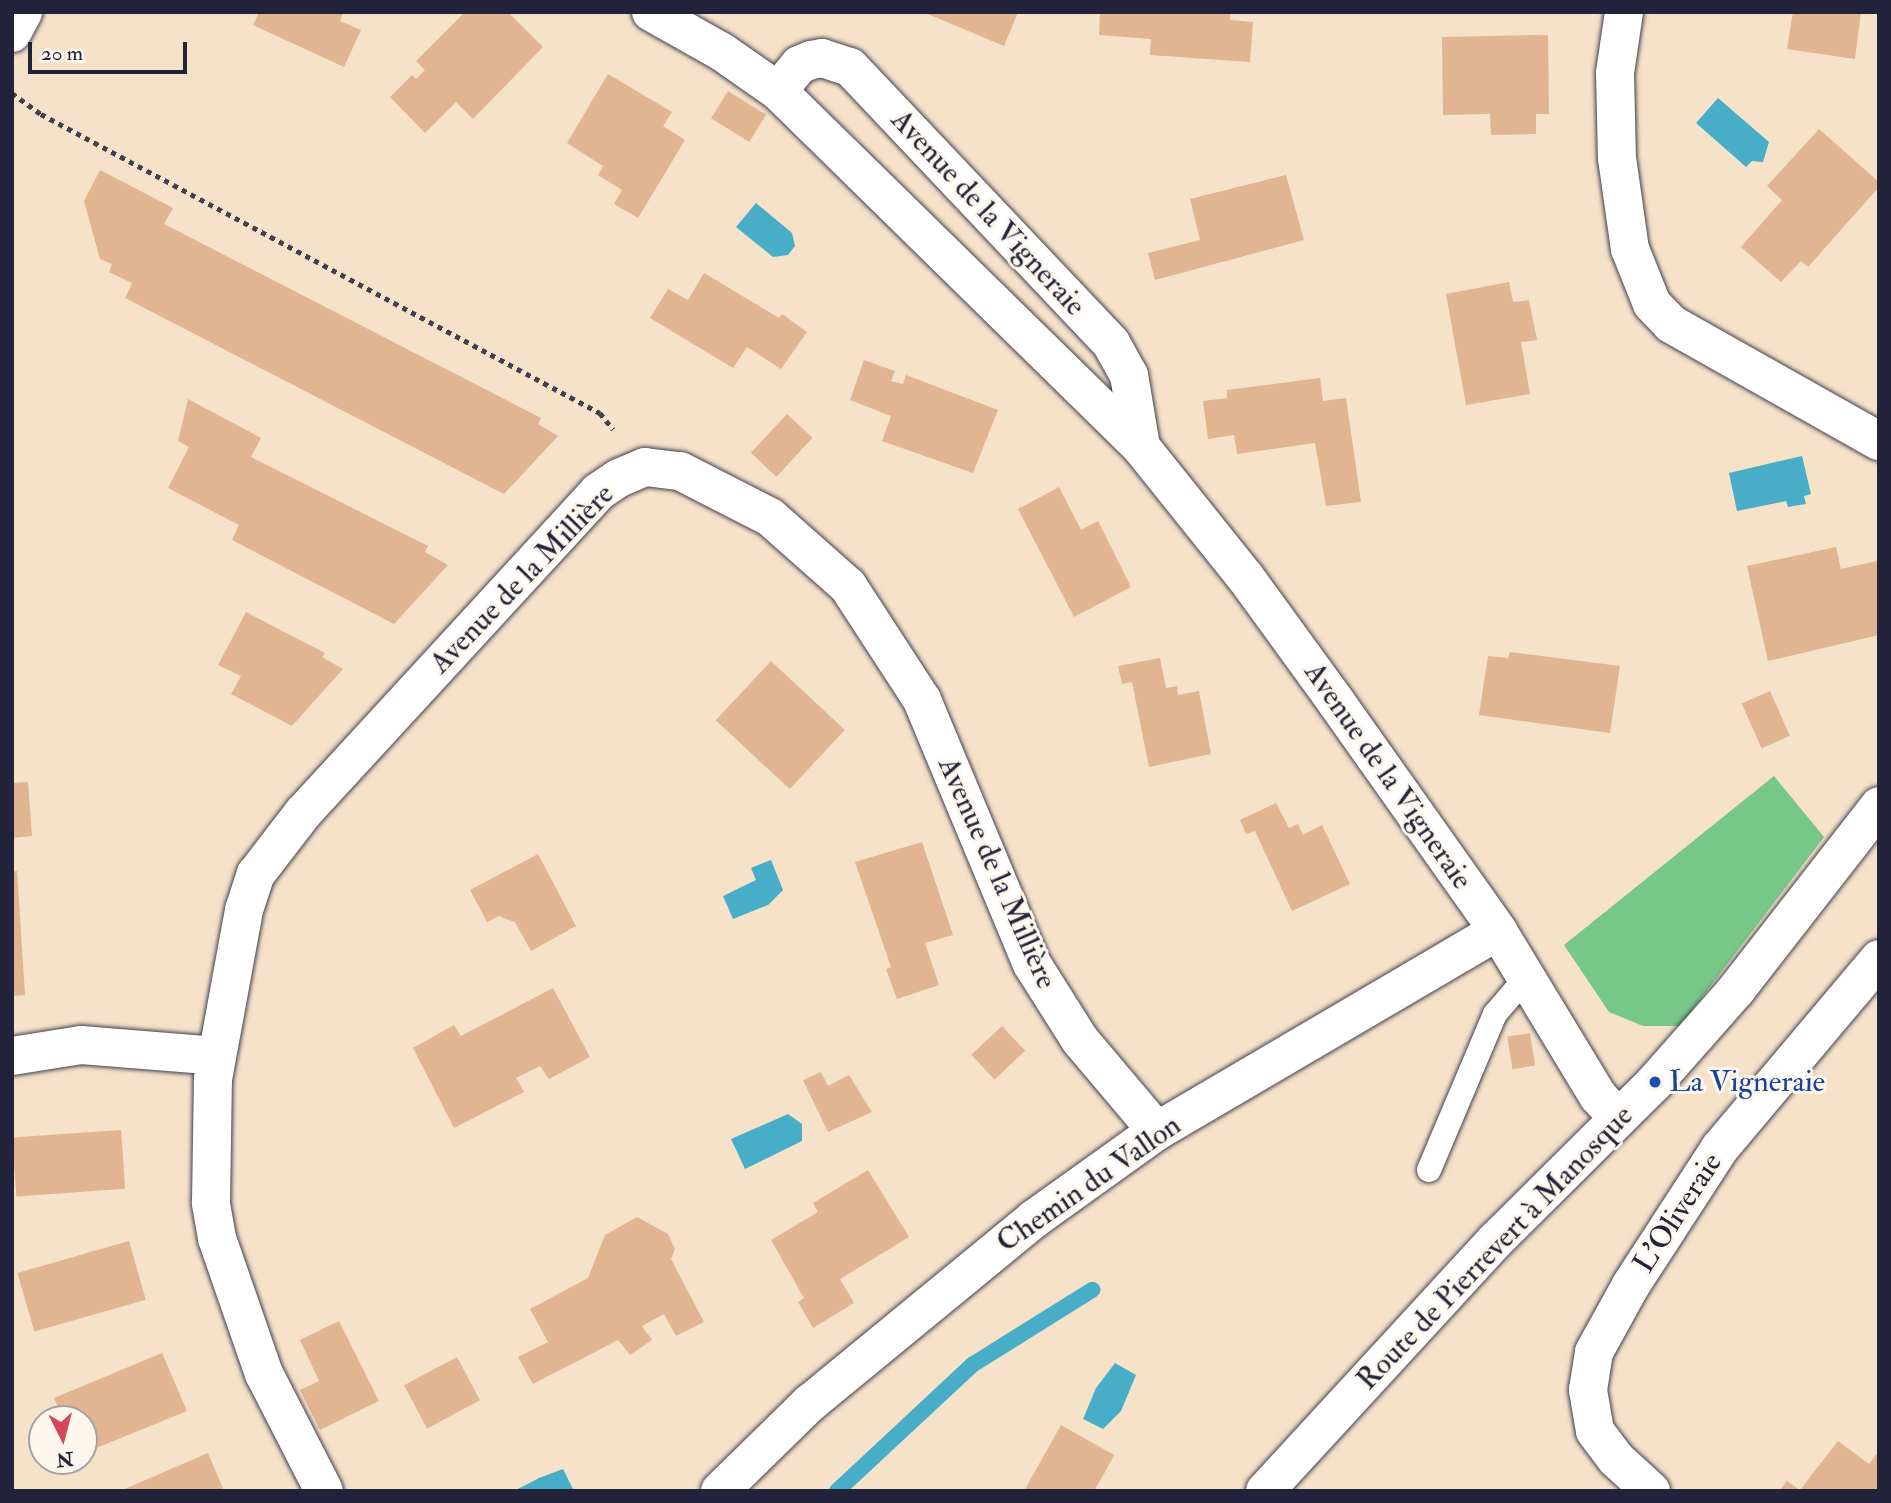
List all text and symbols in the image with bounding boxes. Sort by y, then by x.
scale bar [32,28,191,72]
text: 20 m [41,40,83,67]
street label: Avenue de la Vigneraie [883,102,1093,324]
street label: Avenue de la Millière [422,477,622,681]
street label: Avenue de la Vigneraie [1296,656,1480,896]
street label: Avenue de la Millière [930,752,1064,994]
place label: La Vigneraie [1669,1064,1825,1100]
marker: La Vigneraie [1647,1074,1663,1090]
street label: Route de Pierrevert à Manosque [1349,1098,1641,1398]
street label: Chemin du Vallon [990,1107,1188,1261]
street label: L'Oliveraie [1626,1146,1730,1280]
north arrow [28,1405,98,1475]
text: N [55,1446,75,1472]

